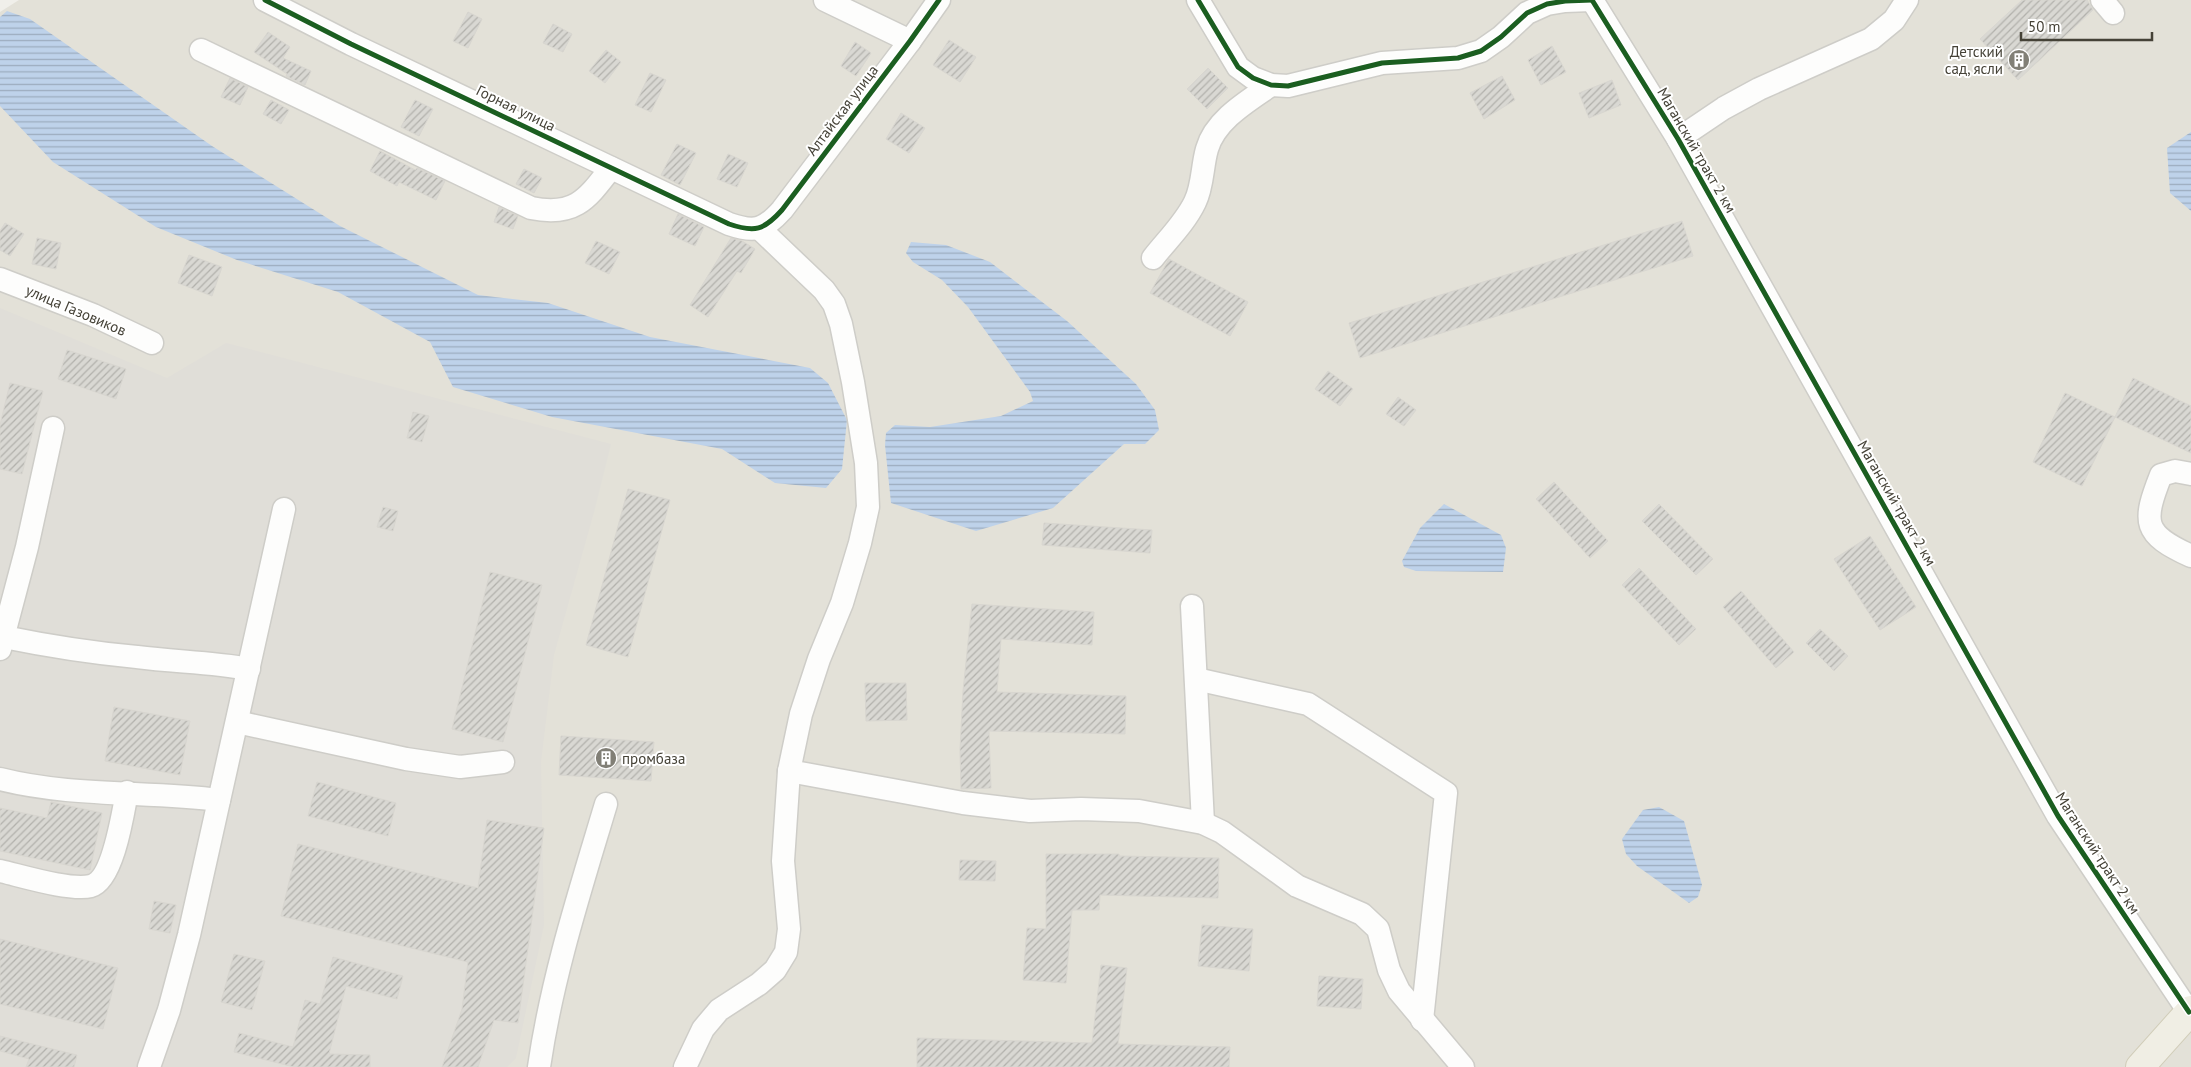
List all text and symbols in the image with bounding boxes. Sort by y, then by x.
scale bar [2021,10,2152,42]
text: 50 m [2028,17,2061,36]
place label: Детский сад, ясли [1945,42,2003,78]
building icon: Детский сад, ясли [2007,48,2031,72]
street label: Алтайская улица [802,61,882,159]
street label: Горная улица [473,81,559,135]
street label: Маганский тракт 2 км [1653,84,1741,216]
street label: улица Газовиков [23,280,129,340]
street label: Маганский тракт 2 км [1853,437,1941,569]
building icon: промбаза [594,746,618,770]
place label: промбаза [622,749,685,768]
street label: Маганский тракт 2 км [2051,788,2145,918]

